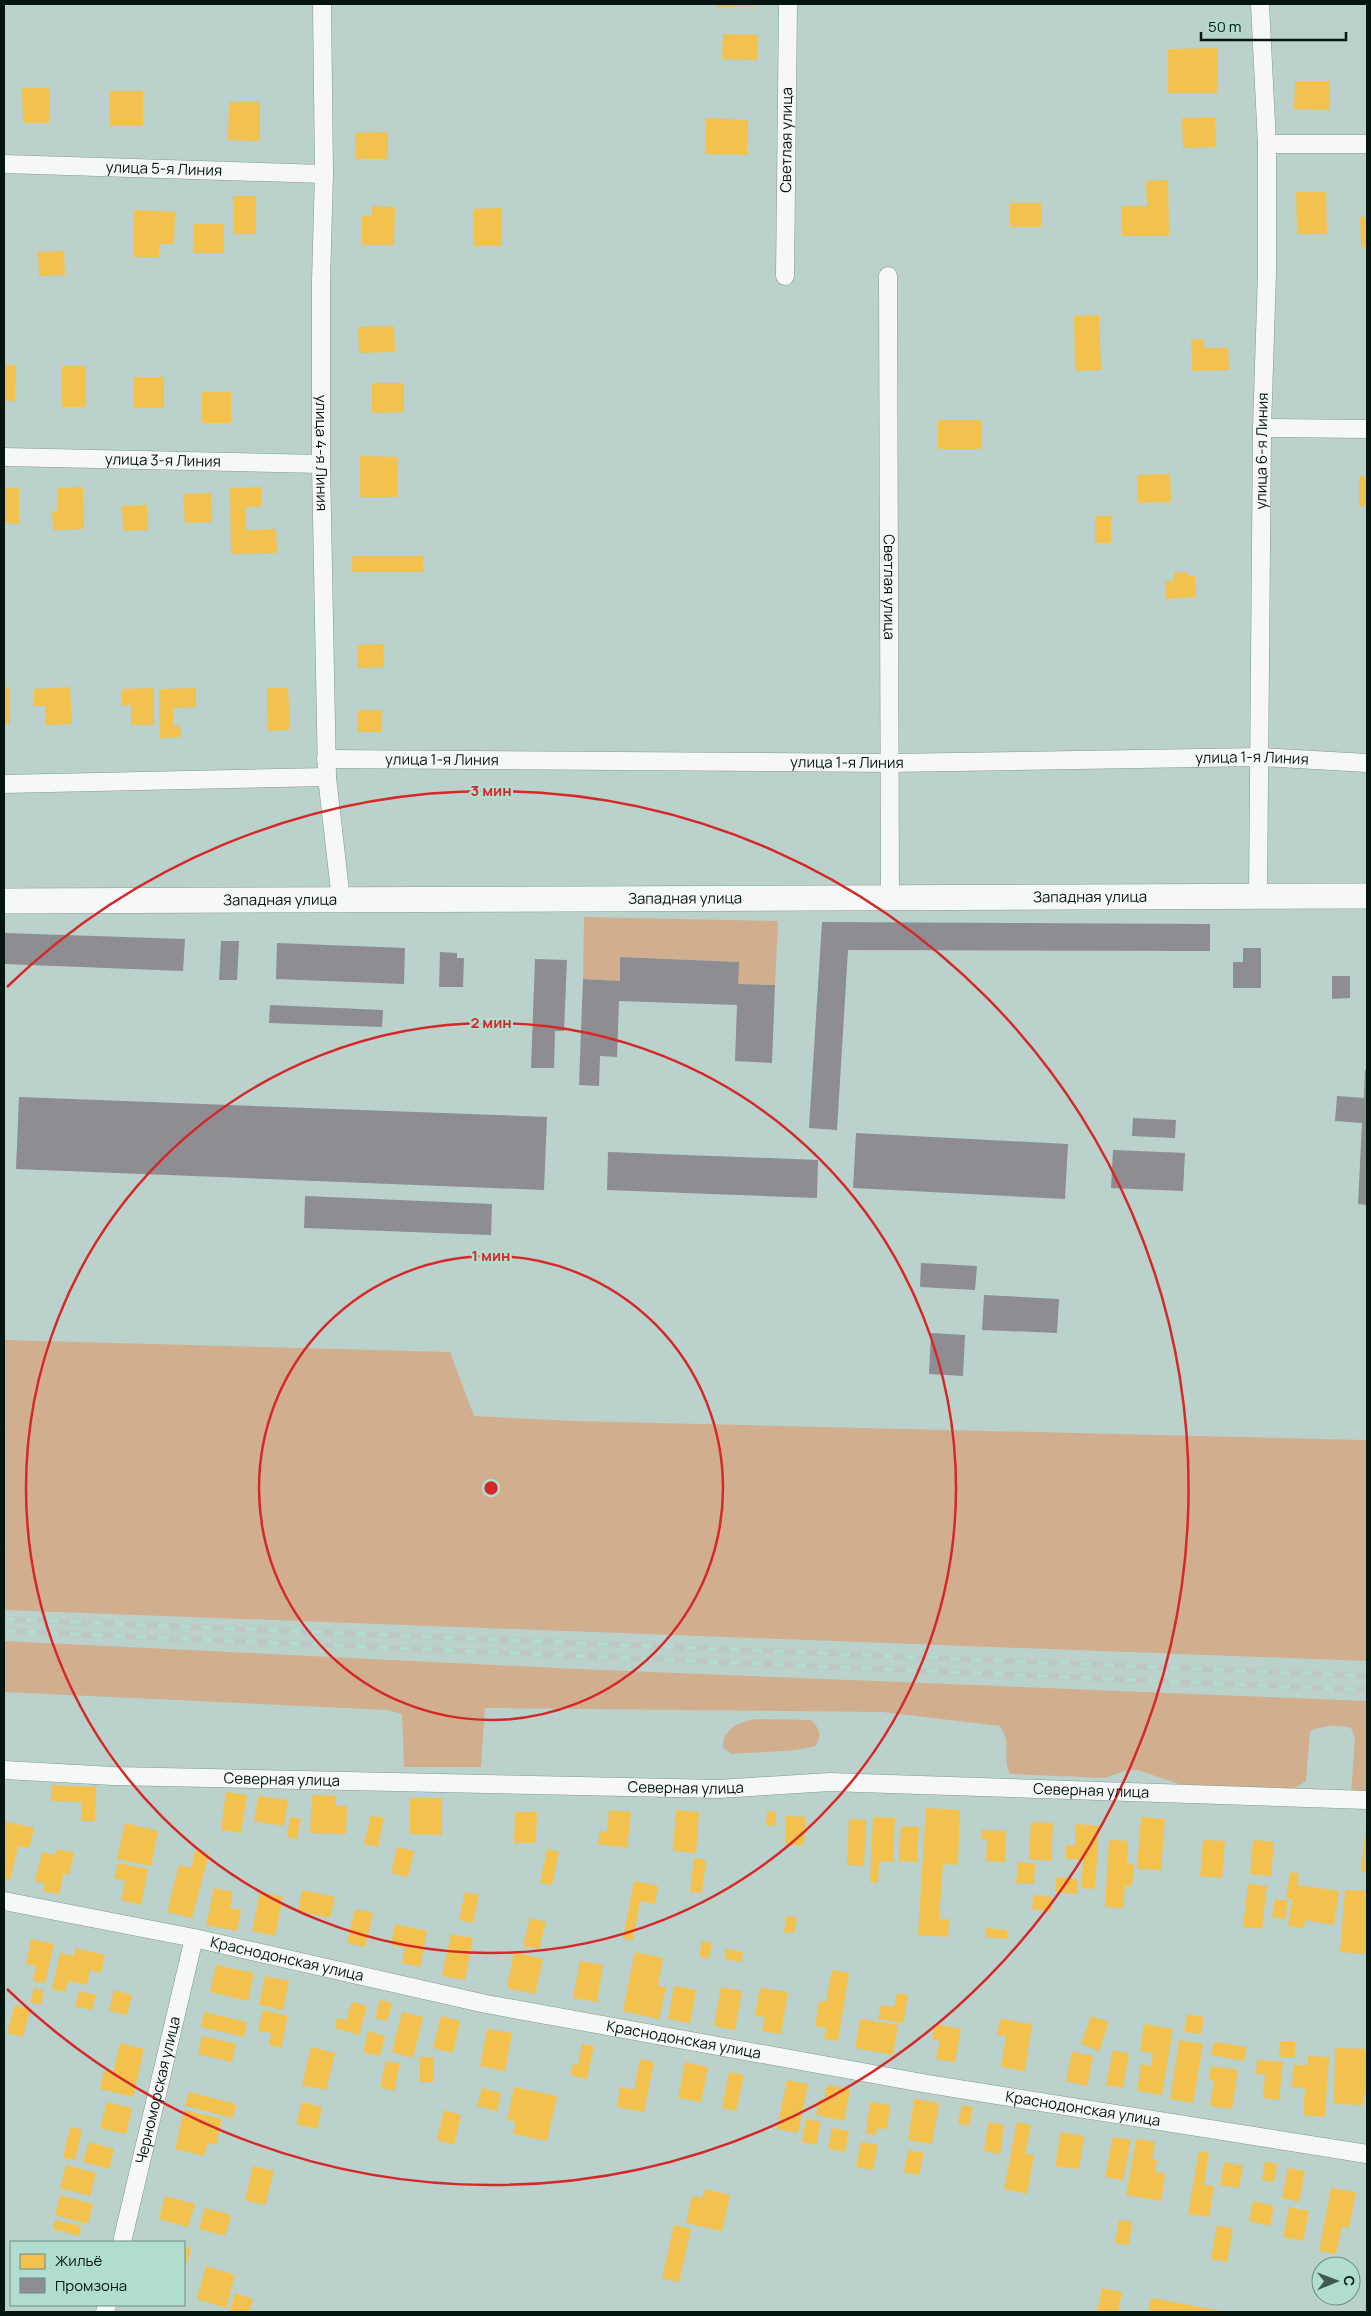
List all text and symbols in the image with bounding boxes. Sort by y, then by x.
scale bar [1201,10,1346,42]
text: 50 m [1208,16,1242,37]
street label: Светлая улица [775,87,797,193]
street label: улица 5-я Линия [105,156,222,181]
street label: улица 6-я Линия [1250,392,1273,510]
street label: улица 4-я Линия [311,395,333,511]
street label: улица 3-я Линия [105,448,221,472]
street label: Светлая улица [879,534,900,640]
street label: улица 1-я Линия [1195,746,1309,770]
street label: улица 1-я Линия [385,748,499,770]
street label: улица 1-я Линия [790,751,904,773]
text: 3 мин [470,780,512,801]
street label: Западная улица [1033,886,1147,907]
street label: Западная улица [628,887,742,909]
street label: Западная улица [223,889,337,910]
text: 2 мин [470,1012,512,1033]
text: 1 мин [472,1245,510,1266]
centre of rings [482,1479,500,1497]
street label: Северная улица [224,1767,340,1791]
street label: Северная улица [627,1776,744,1799]
street label: Северная улица [1033,1778,1150,1803]
street label: Краснодонская улица [208,1931,366,1986]
street label: Черноморская улица [130,2014,185,2166]
street label: Краснодонская улица [605,2015,763,2064]
street label: Краснодонская улица [1004,2085,1162,2131]
legend [10,2241,185,2306]
text: Жильё [55,2250,103,2271]
north arrow [1311,2256,1361,2306]
text: Промзона [55,2275,127,2296]
text: С [1340,2275,1359,2286]

